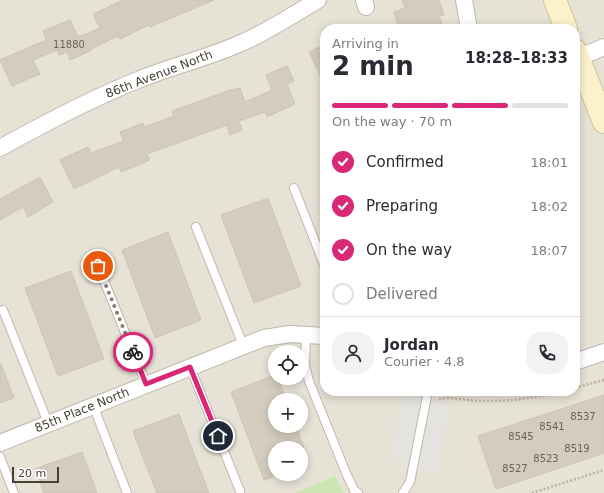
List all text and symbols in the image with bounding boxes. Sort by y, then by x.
text: Arriving in [332,36,399,51]
house number: 11880 [53,39,85,50]
street label: 86th Avenue North [104,47,214,101]
text: 18:28–18:33 [465,49,568,67]
text: 2 min [332,51,414,81]
text: On the way · 70 m [332,114,452,129]
icon: check [332,151,354,173]
text: Confirmed [366,153,444,171]
text: 18:01 [531,155,568,170]
icon: check [332,195,354,217]
text: Preparing [366,197,438,215]
text: 18:02 [531,199,568,214]
icon: check [332,239,354,261]
text: On the way [366,241,452,259]
text: 18:07 [531,243,568,258]
pin [81,249,115,283]
icon: bag [87,255,109,277]
text: Delivered [366,285,438,303]
courier [113,332,153,372]
button: person [332,332,374,374]
button: phone [526,332,568,374]
text: Jordan [384,336,439,354]
icon: bike [122,341,144,363]
map controls [268,345,308,481]
button: locate [268,345,308,385]
text: Courier · 4.8 [384,354,465,369]
street label: 85th Place North [33,385,131,435]
button: + [268,393,308,433]
house number: 8537 [570,411,596,422]
pin [201,419,235,453]
house number: 8541 [539,421,565,432]
icon: home [207,425,229,447]
house number: 8545 [508,431,534,442]
button: − [268,441,308,481]
house number: 8519 [564,443,590,454]
house number: 8523 [533,453,559,464]
house number: 8527 [502,463,528,474]
scale bar [12,465,59,484]
text: 20 m [18,467,46,480]

